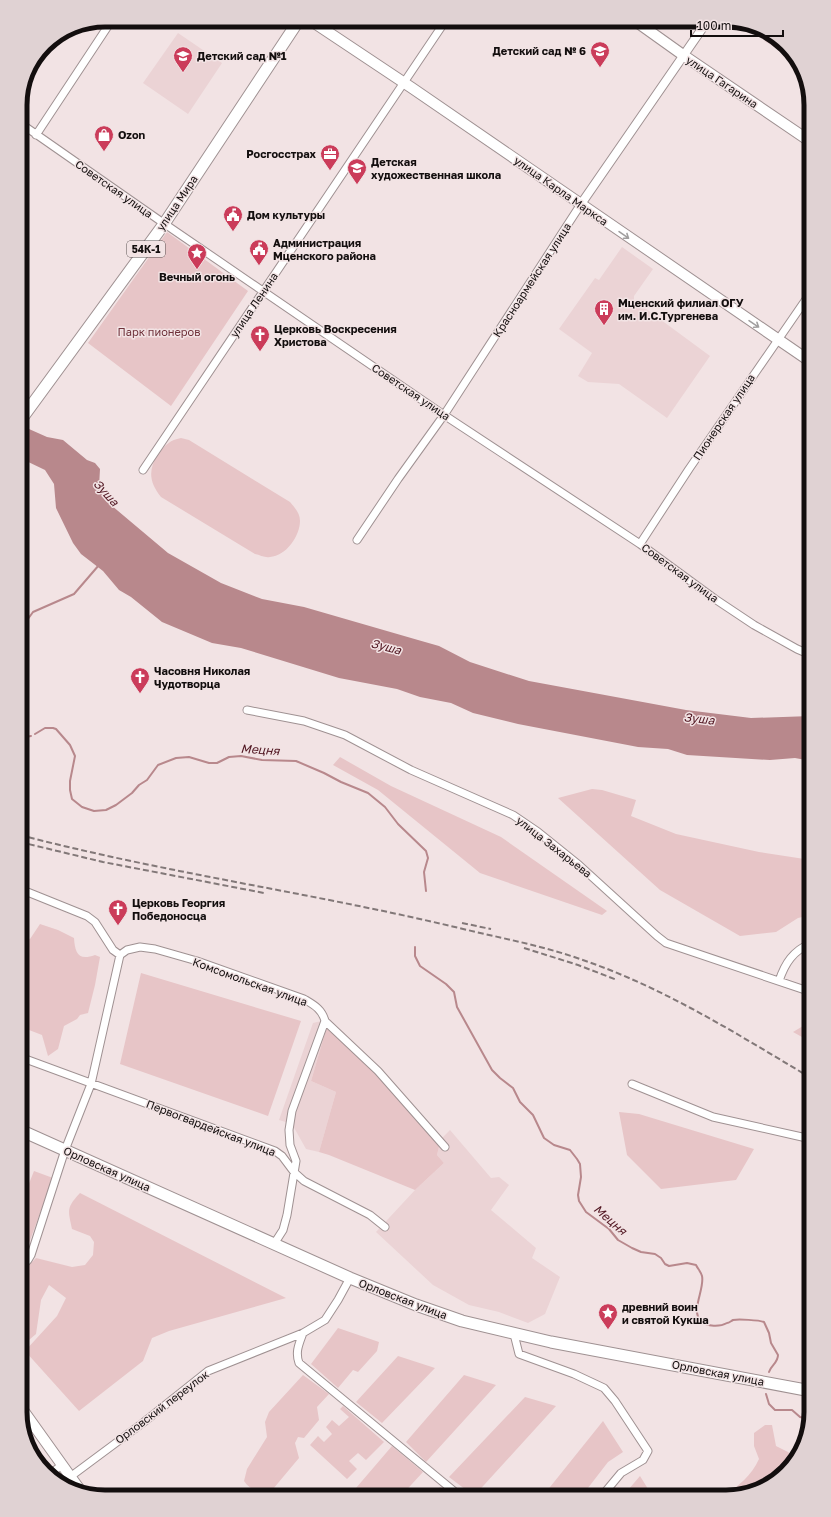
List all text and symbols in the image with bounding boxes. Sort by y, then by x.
scale bar [691,12,783,38]
text: 100 m [697,18,731,33]
school or university icon: Детский сад № 6 [589,40,611,68]
place label: Детский сад № 6 [493,44,586,57]
school or university icon: Детский сад №1 [172,45,194,73]
place label: Детский сад №1 [197,49,287,62]
street label: улица Гагарина [684,53,761,110]
shop icon: Ozon [93,124,115,152]
place label: Ozon [118,128,146,141]
office icon: Росгосстрах [319,143,341,171]
place label: Росгосстрах [246,147,317,160]
street label: улица Карла Маркса [512,153,611,228]
place label: Детская художественная школа [371,155,501,181]
street label: Советская улица [73,157,156,220]
school or university icon: Детская художественная школа [346,157,368,185]
street label: улица Мира [153,172,200,233]
public building icon: Дом культуры [222,204,244,232]
place label: Дом культуры [247,208,325,221]
street label: Красноармейская улица [490,220,573,339]
one-way arrow [618,231,629,239]
place label: Администрация Мценского района [273,236,376,262]
public building icon: Администрация Мценского района [248,238,270,266]
road number: 54К-1 [127,241,165,257]
place icon: Вечный огонь [186,242,208,270]
place label: Вечный огонь [159,270,235,283]
street label: улица Ленина [227,270,280,340]
place label: Мценский филиал ОГУ им. И.С.Тургенева [618,296,744,322]
building icon: Мценский филиал ОГУ им. И.С.Тургенева [593,298,615,326]
one-way arrow [749,320,760,329]
place label: Церковь Воскресения Христова [274,322,397,348]
church icon: Церковь Воскресения Христова [249,324,271,352]
park label: Парк пионеров [118,325,200,338]
street label: Советская улица [370,361,453,423]
street label: Пионерская улица [690,371,757,462]
water label: Зуша [90,476,123,510]
street label: Советская улица [639,540,721,605]
water label: Зуша [369,635,404,658]
place label: Часовня Николая Чудотворца [154,664,250,690]
church icon: Часовня Николая Чудотворца [129,666,151,694]
water label: Зуша [683,709,716,728]
water label: Мецня [240,741,281,758]
street label: улица Захарьева [514,813,595,880]
place label: Церковь Георгия Победоносца [132,896,225,922]
church icon: Церковь Георгия Победоносца [107,898,129,926]
street label: Комсомольская улица [191,955,309,1008]
street label: Первогвардейская улица [145,1097,278,1158]
street label: Орловская улица [62,1144,153,1194]
water label: Мецня [591,1201,631,1239]
street label: Орловская улица [357,1276,449,1321]
place label: древний воин и святой Кукша [622,1300,709,1326]
place icon: древний воин и святой Кукша [597,1302,619,1330]
street label: Орловская улица [671,1357,765,1388]
street label: Орловский переулок [112,1367,212,1446]

